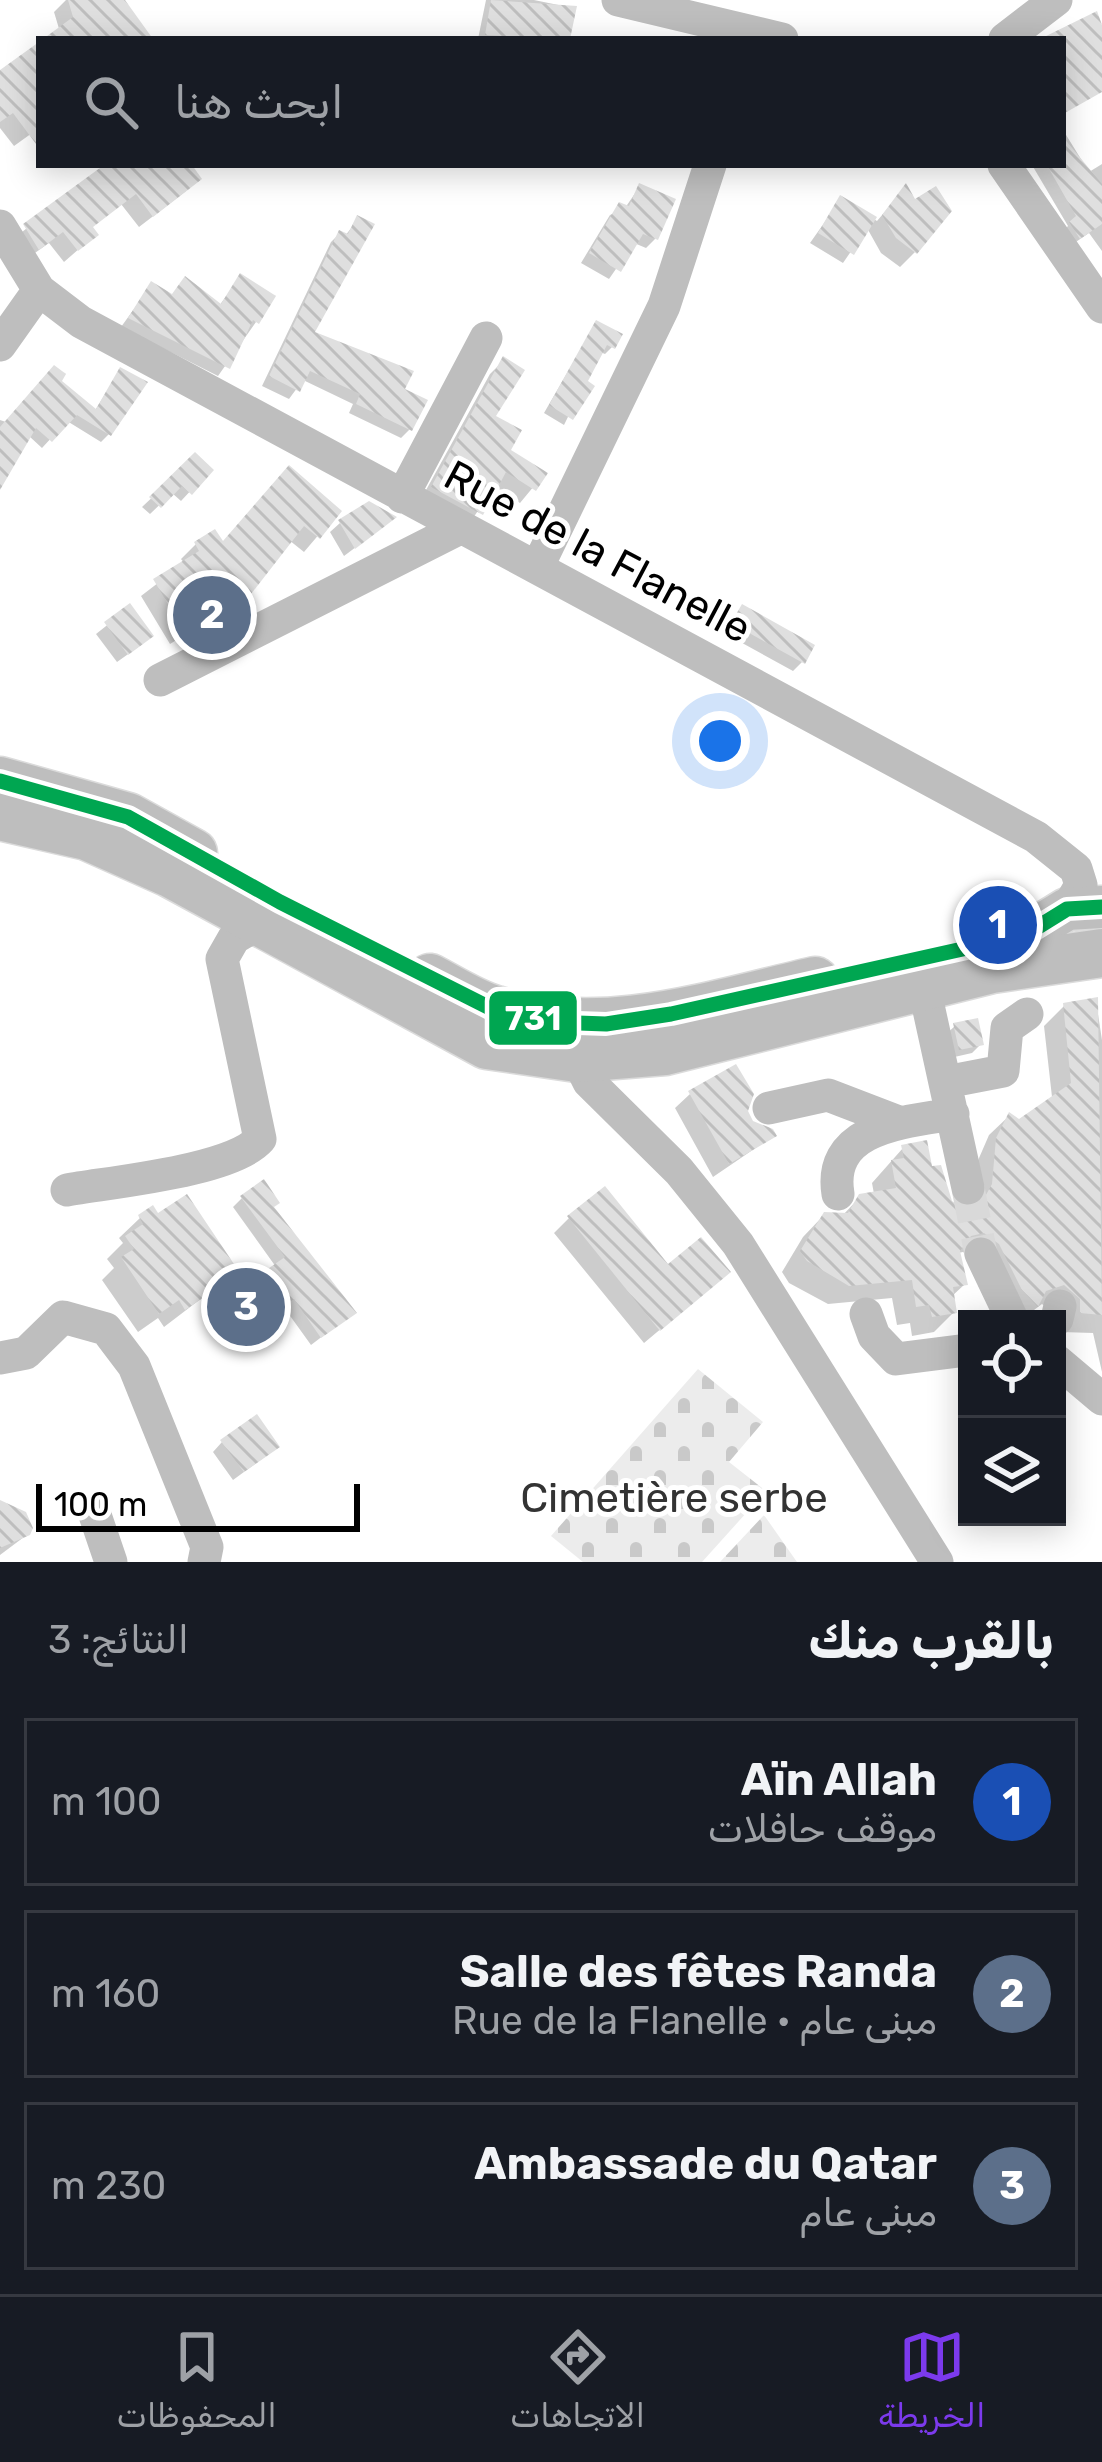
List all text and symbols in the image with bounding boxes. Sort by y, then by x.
search box [36,36,1066,168]
icon: search [78,69,144,135]
text: ابحث هنا [174,76,344,129]
street label: Rue de la Flanelle [436,450,759,654]
pin: 2 [173,570,251,660]
your location [690,711,750,771]
pin: 1 [959,880,1037,970]
line badge: 731 [487,989,579,1047]
text: 731 [505,999,561,1038]
pin: 3 [207,1262,285,1352]
map controls [958,1310,1066,1526]
button: locate [958,1310,1066,1418]
button: layers [958,1418,1066,1526]
park label: Cimetière serbe [520,1473,828,1523]
scale bar [36,1478,360,1531]
text: 100 m [54,1485,147,1524]
text: بالقرب منك [808,1610,1054,1671]
text: النتائج: 3 [48,1617,189,1663]
text: Aïn Allah [741,1753,937,1806]
text: 100 m [51,1779,161,1825]
text: 1 [1002,1779,1022,1825]
text: موقف حافلات [707,1806,937,1852]
text: Salle des fêtes Randa [460,1945,937,1998]
text: 160 m [51,1971,160,2017]
text: 2 [999,1971,1025,2017]
text: مبنى عام · Rue de la Flanelle [452,1998,937,2044]
text: Ambassade du Qatar [474,2137,937,2190]
text: 230 m [51,2163,166,2209]
text: 3 [999,2163,1025,2209]
text: مبنى عام [800,2190,937,2236]
tab: المحفوظات [117,2324,277,2435]
tab: الاتجاهات [510,2324,645,2435]
tab: الخريطة [878,2324,986,2435]

